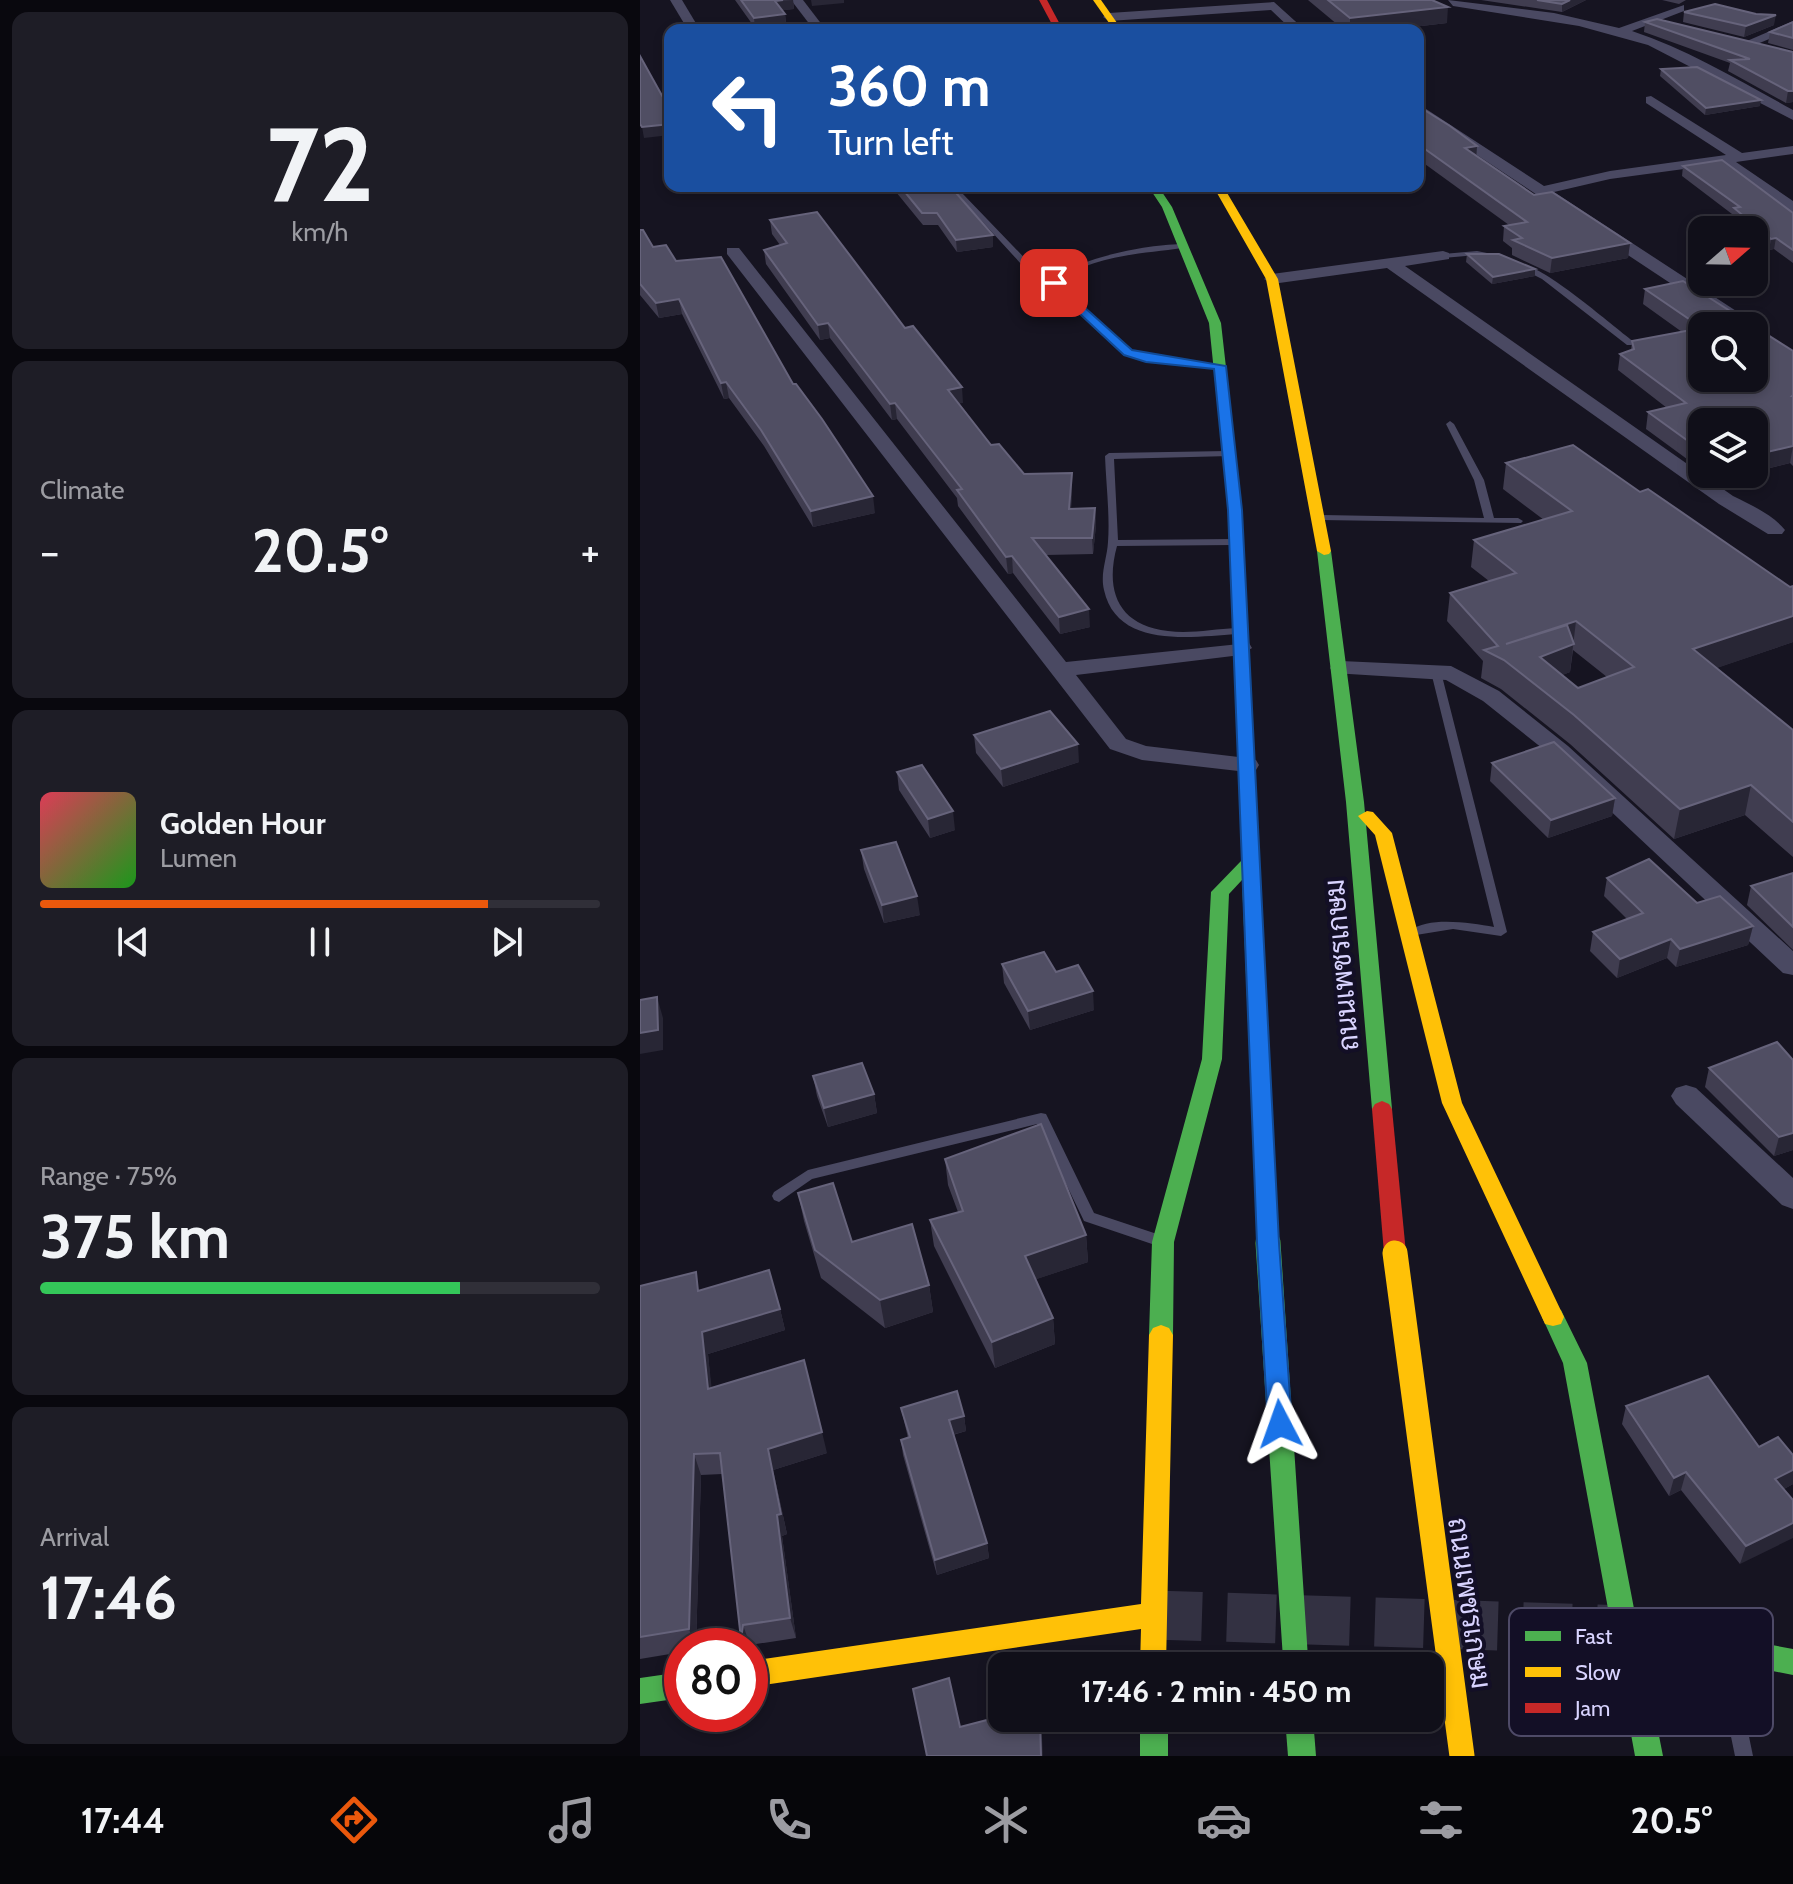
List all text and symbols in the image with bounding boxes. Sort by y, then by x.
text: 360 m [828,52,990,120]
icon: left [696,56,800,160]
text: 72 [266,101,374,227]
text: Turn left [828,120,953,164]
text: km/h [292,216,348,248]
north arrow [1688,216,1768,296]
map controls [1688,216,1768,488]
pin [1020,249,1088,317]
icon: arrive [1032,261,1076,305]
button: search [1688,312,1768,392]
button: layers [1688,408,1768,488]
text: Climate [40,474,125,506]
text: 20.5° [252,514,388,587]
text: − [40,525,59,578]
text: + [581,525,600,578]
text: Golden Hour [160,805,326,842]
text: Lumen [160,842,237,874]
street label: ถนนเพชรเกษม [1317,878,1365,1052]
icon: previous [111,920,155,964]
icon: pause [298,920,342,964]
icon: next [485,920,529,964]
text: Range · 75% [40,1160,177,1192]
text: 375 km [40,1200,230,1273]
position arrow [1238,1382,1322,1466]
street label: ถนนเพชรเกษม [1441,1515,1499,1691]
text: Arrival [40,1521,109,1553]
text: 17:46 [40,1561,177,1634]
legend [1509,1608,1773,1736]
text: Fast [1575,1623,1613,1650]
speed limit sign: 80 [664,1628,768,1732]
text: Slow [1575,1659,1621,1686]
text: 17:46 · 2 min · 450 m [1081,1673,1351,1710]
text: Jam [1574,1695,1610,1722]
icon: directions [326,1792,382,1848]
icon: music [544,1792,600,1848]
icon: phone [761,1792,817,1848]
icon: climate [978,1792,1034,1848]
icon: car [1196,1792,1252,1848]
icon: filters [1413,1792,1469,1848]
text: 17:44 [81,1798,165,1842]
text: 20.5° [1630,1798,1712,1842]

